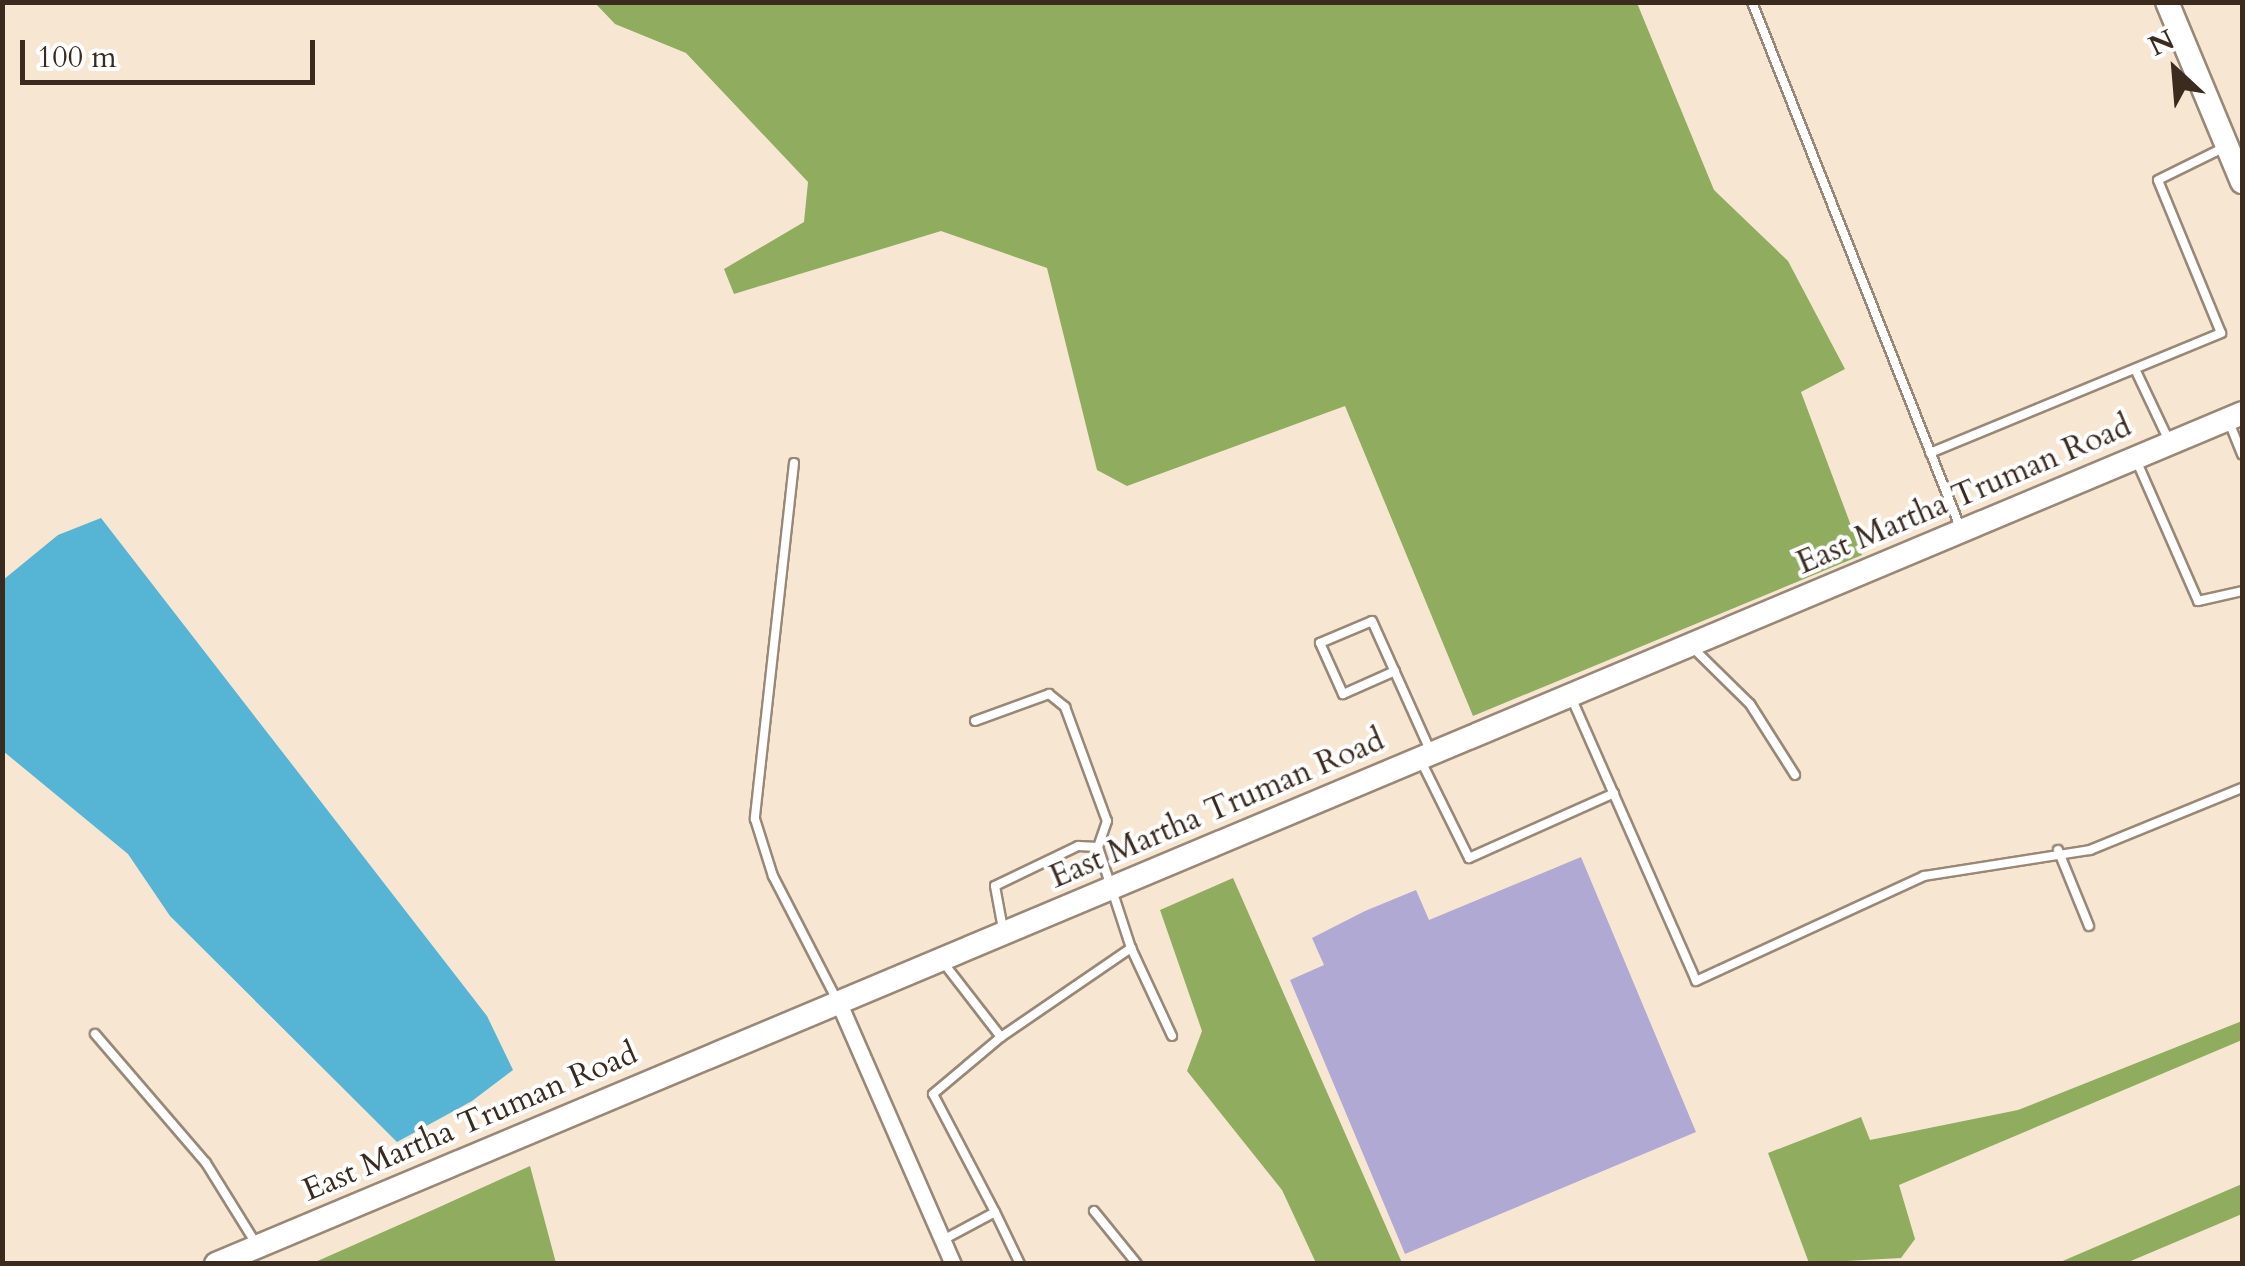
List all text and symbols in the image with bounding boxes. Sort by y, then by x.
scale bar [25,20,320,82]
north arrow [2125,20,2225,120]
text: N [2143,21,2181,65]
text: 100 m [37,37,117,78]
street label: East Martha Truman Road [1791,407,2137,583]
street label: East Martha Truman Road [1044,721,1390,897]
street label: East Martha Truman Road [297,1034,643,1210]

